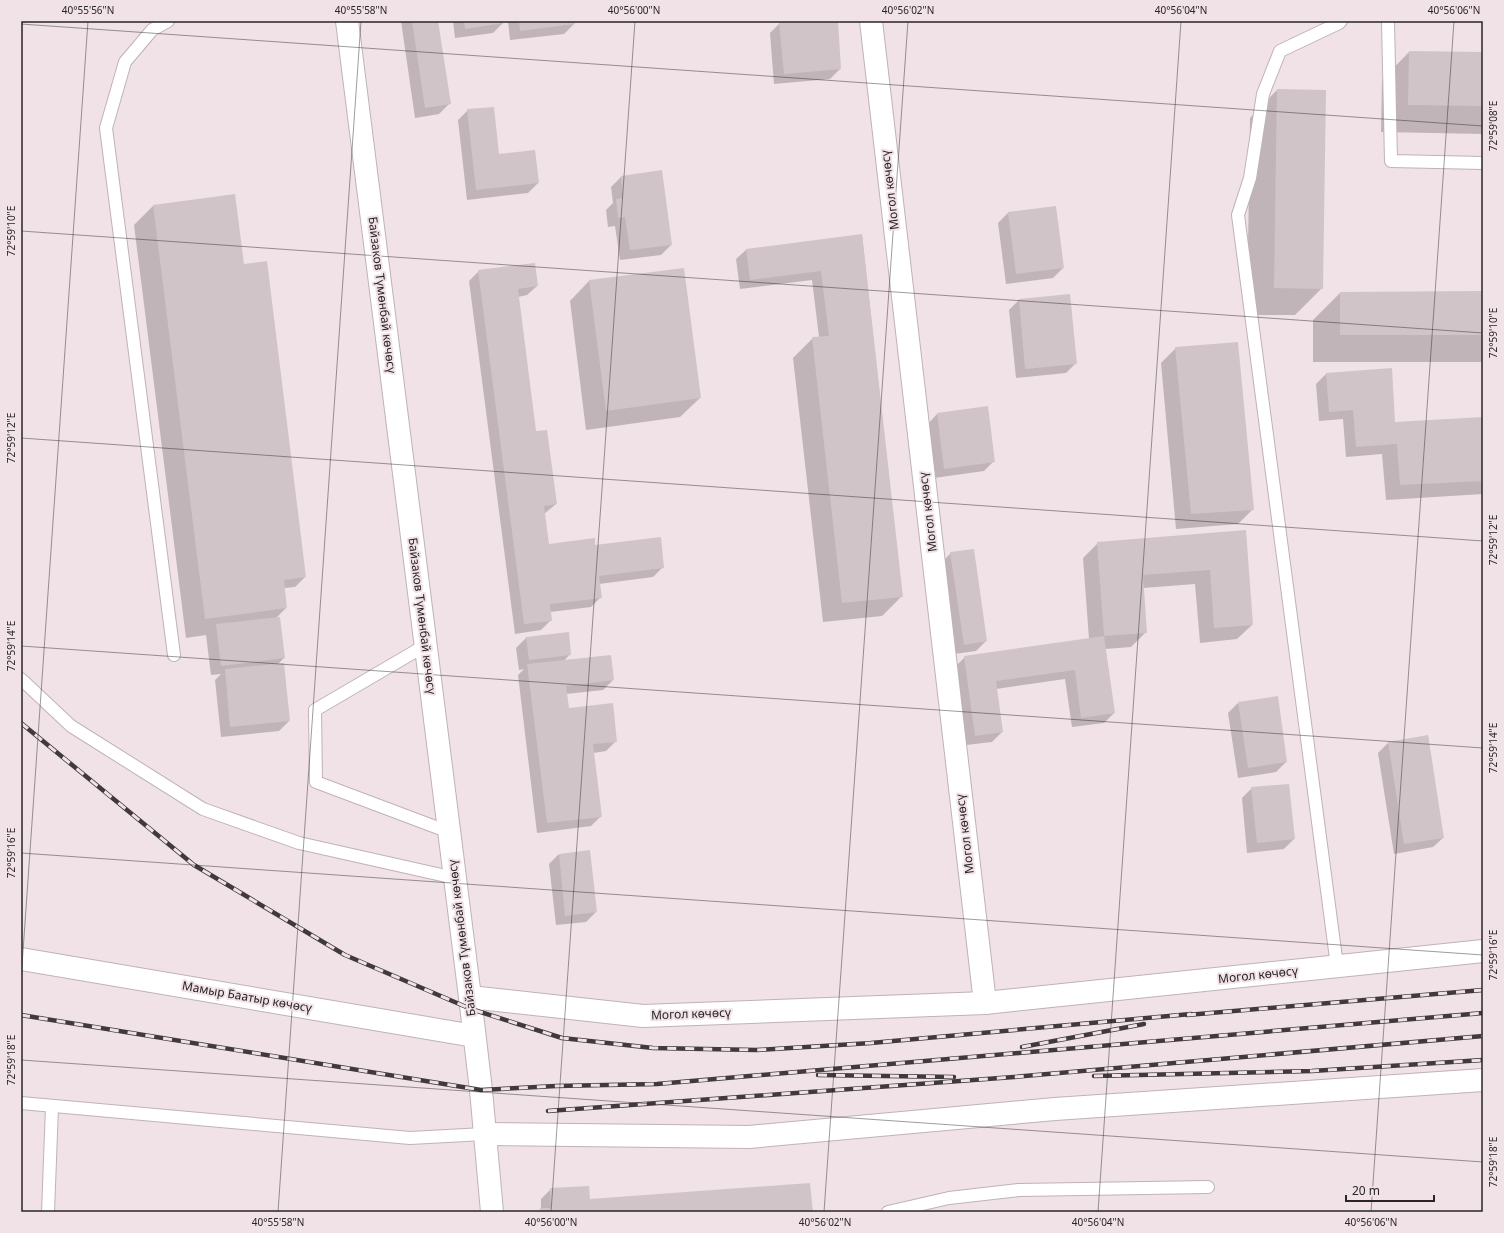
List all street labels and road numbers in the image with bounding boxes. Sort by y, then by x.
street label: Могол көчөсү [876,148,903,231]
street label: Байзаков Түмөнбай көчөсү [364,216,401,375]
street label: Могол көчөсү [914,470,941,553]
street label: Байзаков Түмөнбай көчөсү [404,537,441,696]
street label: Могол көчөсү [951,792,978,875]
street label: Байзаков Түмөнбай көчөсү [443,858,480,1017]
street label: Могол көчөсү [1217,962,1300,987]
street label: Мамыр Баатыр көчөсү [181,977,314,1016]
street label: Могол көчөсү [651,1004,732,1023]

